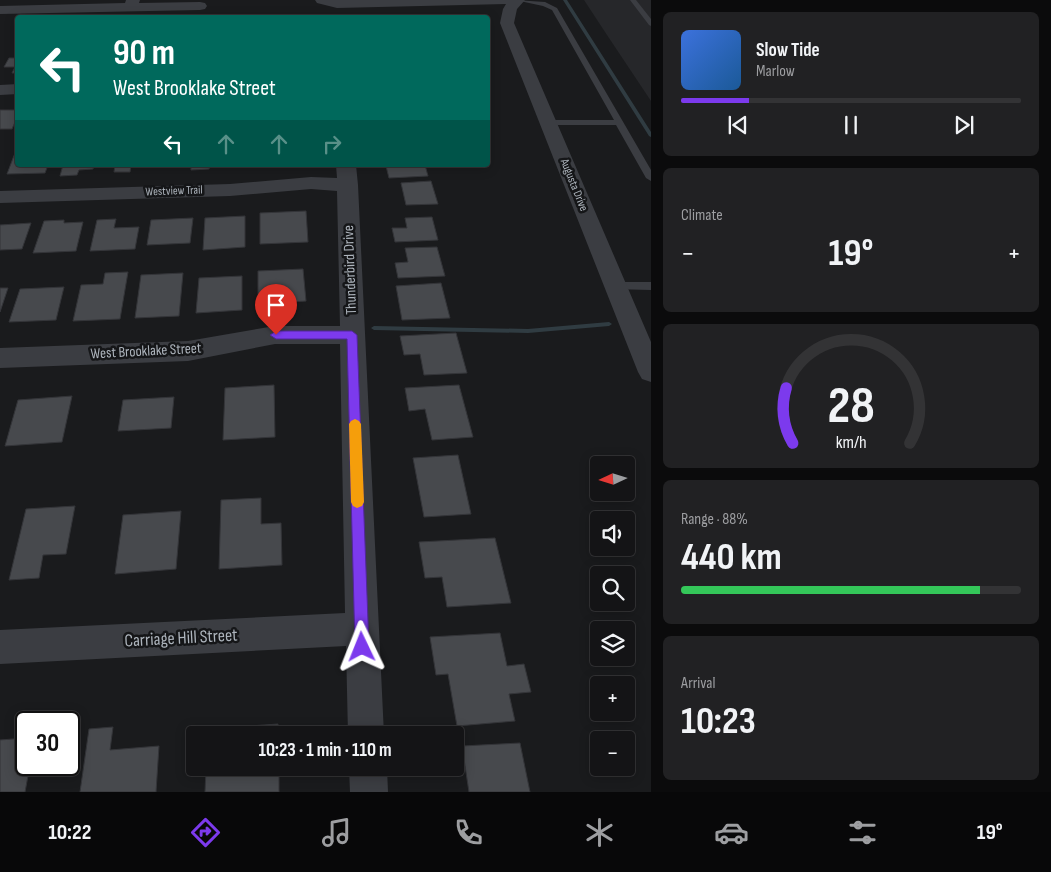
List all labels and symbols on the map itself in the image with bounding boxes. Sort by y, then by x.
street label: Augusta Drive [556,156,591,214]
street label: Westview Trail [145,183,203,199]
street label: Thunderbird Drive [339,225,361,315]
pin [255,284,297,335]
street label: West Brooklake Street [90,339,202,363]
north arrow [590,456,635,501]
position arrow [335,620,387,672]
street label: Carriage Hill Street [124,625,239,651]
speed limit sign: 30 [15,711,80,776]

